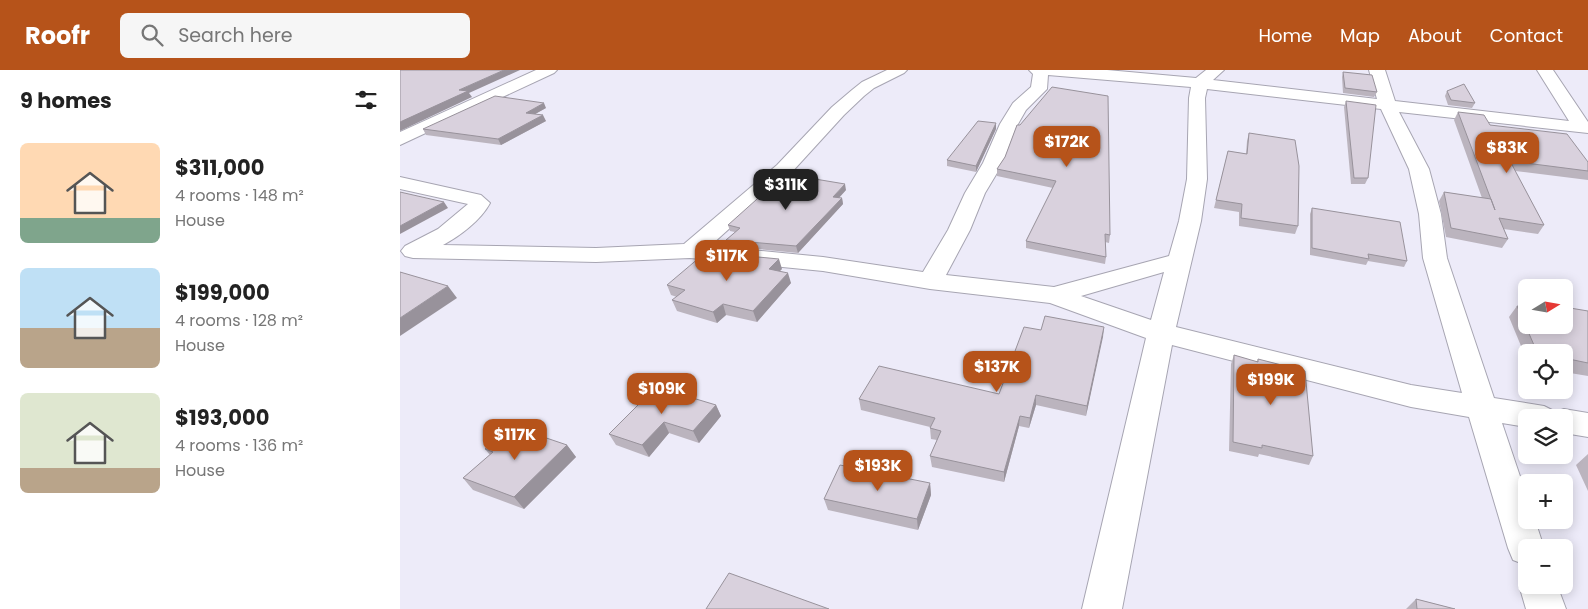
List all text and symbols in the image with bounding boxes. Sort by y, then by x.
search box [120,13,470,58]
text: Roofr [25,19,90,52]
icon: search [138,21,166,49]
text: Search here [178,22,293,49]
text: Home [1258,23,1312,48]
text: Map [1340,23,1380,48]
text: About [1408,23,1462,48]
text: Contact [1490,23,1563,48]
text: 9 homes [20,86,112,115]
icon: filters [352,86,380,114]
pin: $172K [1032,126,1102,168]
text: $172K [1044,130,1090,153]
pin: $83K [1477,132,1537,174]
text: $83K [1486,136,1528,159]
text: $311,000 [175,153,264,182]
icon: home [60,163,120,223]
pin: $311K [751,168,821,211]
text: $311K [764,173,808,196]
text: 4 rooms · 148 m² [175,184,304,207]
text: House [175,209,225,232]
pin: $117K [692,240,762,282]
text: $117K [706,244,748,267]
text: $199,000 [175,278,270,307]
north arrow [1518,279,1572,334]
map controls [1518,279,1573,594]
icon: home [60,288,120,348]
text: 4 rooms · 128 m² [175,309,303,332]
text: House [175,334,225,357]
button: locate [1518,344,1573,399]
pin: $137K [962,350,1032,393]
text: $137K [974,355,1020,378]
pin: $199K [1236,364,1306,406]
text: $199K [1247,368,1295,391]
pin: $109K [627,372,697,415]
text: $109K [638,377,686,400]
text: $193,000 [175,403,269,432]
button: layers [1518,409,1573,464]
icon: home [60,413,120,473]
pin: $117K [480,418,550,461]
text: $117K [494,423,536,446]
text: 4 rooms · 136 m² [175,434,303,457]
pin: $193K [843,450,913,492]
text: $193K [854,454,902,477]
text: House [175,459,225,482]
button: + [1518,474,1573,529]
button: − [1518,539,1573,594]

